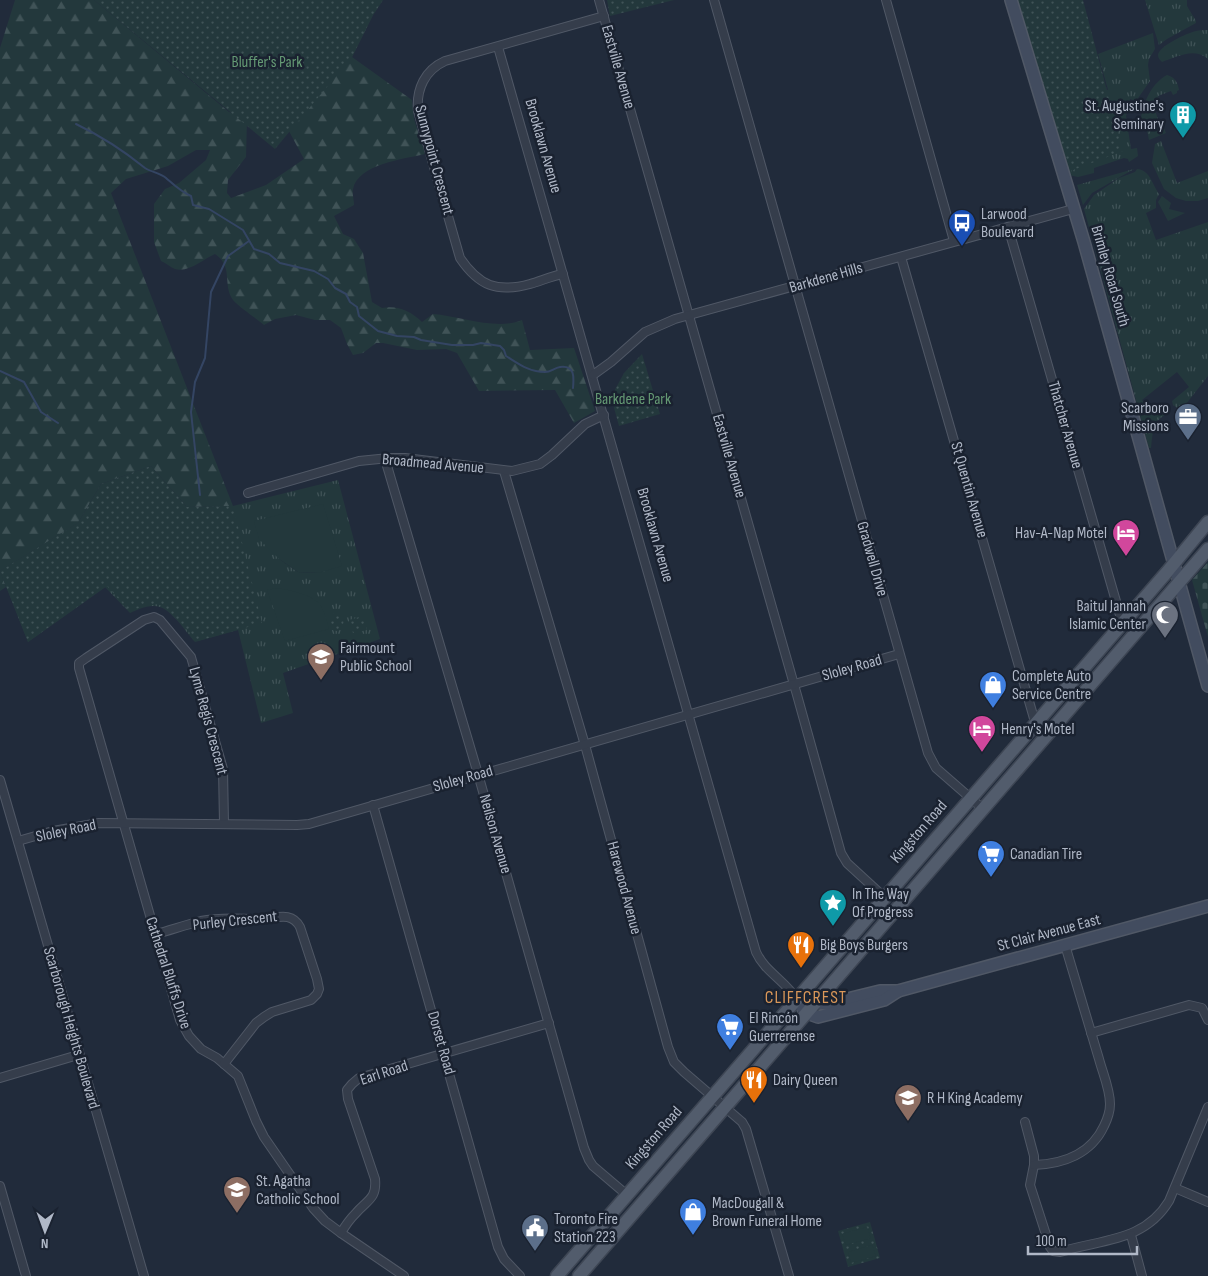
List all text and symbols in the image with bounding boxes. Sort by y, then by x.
street label: Eastville Avenue [597,23,639,111]
park label: Bluffer's Park [232,53,302,72]
street label: Brooklawn Avenue [520,97,566,195]
place label: St. Augustine's Seminary [1085,97,1164,134]
building icon: St. Augustine's Seminary [1168,100,1198,139]
street label: Sunnypoint Crescent [410,103,458,217]
place label: Larwood Boulevard [981,205,1034,242]
bus stop icon: Larwood Boulevard [947,208,977,247]
street label: Brimley Road South [1087,223,1133,329]
street label: Barkdene Hills [787,258,865,298]
street label: Thatcher Avenue [1043,379,1087,471]
park label: Barkdene Park [595,390,671,409]
place label: Scarboro Missions [1121,399,1169,436]
office icon: Scarboro Missions [1173,402,1203,441]
street label: Eastville Avenue [708,412,750,500]
street label: St Quentin Avenue [946,440,992,540]
street label: Broadmead Avenue [381,450,485,478]
street label: Brooklawn Avenue [632,486,678,584]
hotel icon: Hav-A-Nap Motel [1111,518,1141,557]
street label: Gradwell Drive [852,519,892,599]
place label: Hav-A-Nap Motel [1015,524,1107,543]
place label: Baitul Jannah Islamic Center [1069,597,1146,634]
mosque icon: Baitul Jannah Islamic Center [1150,600,1180,639]
place label: Fairmount Public School [340,639,412,676]
school or university icon: Fairmount Public School [306,642,336,681]
street label: Sloley Road [820,650,884,686]
street label: Lyme Regis Crescent [184,665,232,777]
place label: Complete Auto Service Centre [1012,667,1091,704]
shop icon: Complete Auto Service Centre [978,670,1008,709]
hotel icon: Henry's Motel [967,714,997,753]
place label: Henry's Motel [1001,720,1074,739]
street label: Sloley Road [431,761,495,797]
street label: Neilson Avenue [475,792,515,876]
street label: Kingston Road [887,797,951,867]
street label: Sloley Road [34,815,98,847]
street label: Harewood Avenue [602,839,646,937]
supermarket icon: Canadian Tire [976,839,1006,878]
place label: Canadian Tire [1010,845,1082,864]
place label: In The Way Of Progress [852,885,913,922]
place icon: In The Way Of Progress [818,888,848,927]
street label: Purley Crescent [192,907,278,935]
street label: St Clair Avenue East [995,910,1103,956]
street label: Cathedral Bluffs Drive [141,915,195,1031]
restaurant icon: Big Boys Burgers [786,930,816,969]
place label: Big Boys Burgers [820,936,908,955]
street label: Scarborough Heights Boulevard [39,945,103,1111]
district label: CLIFFCREST [765,987,847,1008]
street label: Dorset Road [423,1009,459,1077]
place label: El Rincón Guerrerense [749,1009,815,1046]
supermarket icon: El Rincón Guerrerense [715,1012,745,1051]
street label: Earl Road [358,1056,410,1090]
restaurant icon: Dairy Queen [739,1065,769,1104]
place label: Dairy Queen [773,1071,838,1090]
school or university icon: R H King Academy [893,1083,923,1122]
place label: R H King Academy [927,1089,1023,1108]
street label: Kingston Road [622,1103,686,1173]
place label: St. Agatha Catholic School [256,1172,340,1209]
school or university icon: St. Agatha Catholic School [222,1175,252,1214]
place label: MacDougall & Brown Funeral Home [712,1194,822,1231]
shop icon: MacDougall & Brown Funeral Home [678,1197,708,1236]
north arrow [20,1206,70,1256]
place label: Toronto Fire Station 223 [554,1210,618,1247]
public building icon: Toronto Fire Station 223 [520,1213,550,1252]
scale bar [1028,1224,1137,1256]
text: 100 m [1036,1232,1067,1251]
text: N [41,1235,49,1252]

